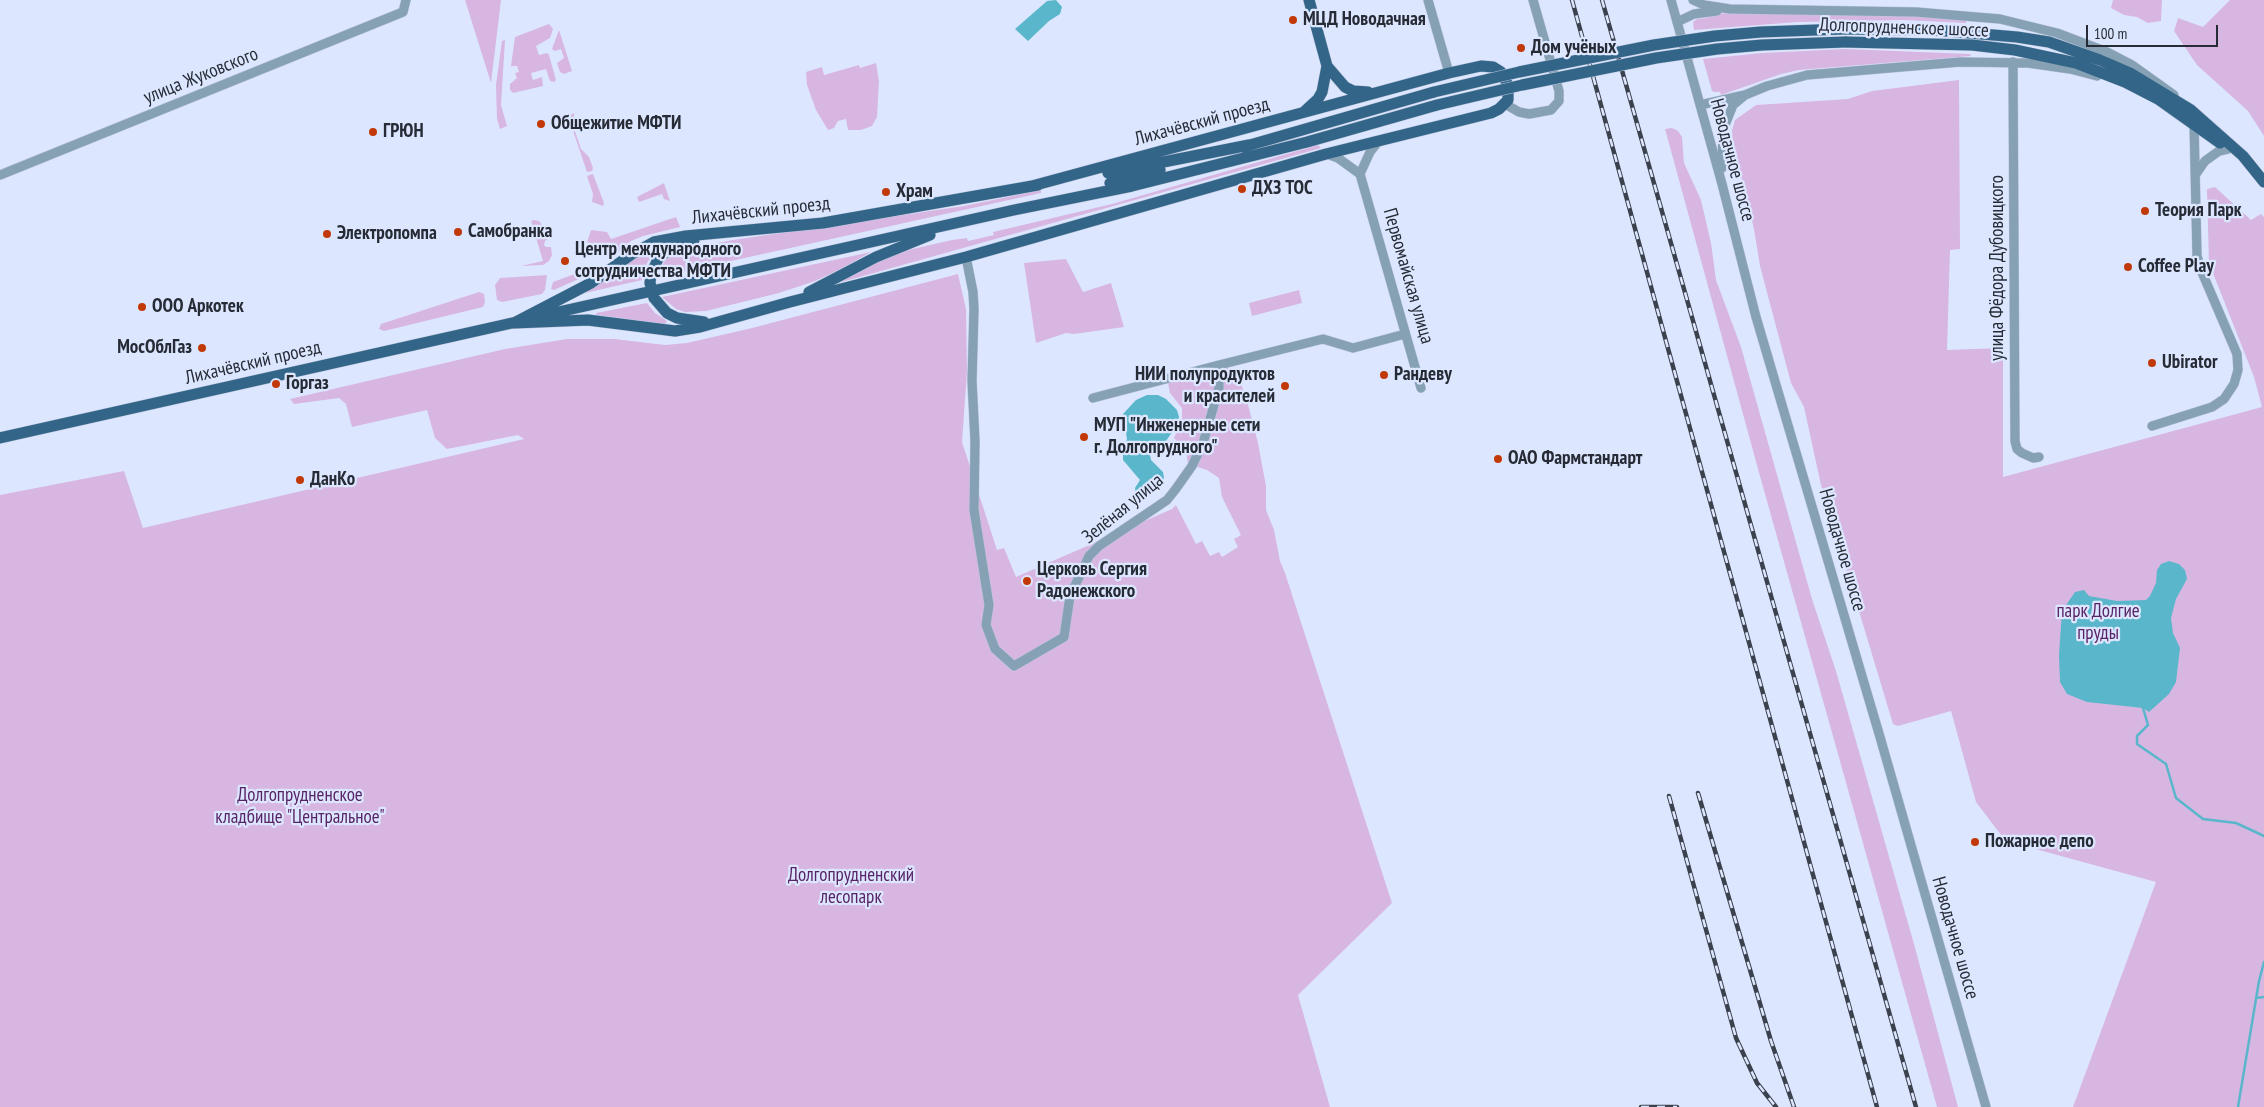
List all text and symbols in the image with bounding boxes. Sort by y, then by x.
place label: МЦД Новодачная [1303,9,1426,31]
marker: МЦД Новодачная [1287,14,1299,26]
street label: Долгопрудненское шоссе [1819,14,1989,42]
scale bar [2089,15,2222,47]
text: 100 m [2094,24,2127,43]
place label: Дом учёных [1531,37,1616,59]
marker: Дом учёных [1515,42,1527,54]
street label: улица Жуковского [140,43,262,109]
street label: Лихачёвский проезд [1132,93,1272,151]
street label: Новодачное шоссе [1705,96,1759,224]
place label: Общежитие МФТИ [551,113,681,135]
marker: Общежитие МФТИ [535,118,547,130]
place label: ГРЮН [383,121,424,143]
marker: ГРЮН [367,126,379,138]
street label: улица Фёдора Дубовицкого [1987,175,2009,361]
place label: ДХЗ ТОС [1252,178,1313,200]
place label: Храм [896,181,933,203]
marker: ДХЗ ТОС [1236,183,1248,195]
marker: Храм [880,186,892,198]
street label: Лихачёвский проезд [691,192,831,230]
place label: Теория Парк [2155,200,2242,222]
marker: Теория Парк [2139,205,2151,217]
street label: Первомайская улица [1378,206,1438,346]
place label: Самобранка [468,221,552,243]
place label: Электропомпа [337,223,437,245]
marker: Самобранка [452,226,464,238]
marker: Электропомпа [321,228,333,240]
place label: Центр международного сотрудничества МФТИ [575,239,741,283]
marker: Центр международного сотрудничества МФТИ [559,255,571,267]
place label: Coffee Play [2138,256,2214,278]
marker: Coffee Play [2122,261,2134,273]
place label: ООО Аркотек [152,296,244,318]
marker: ООО Аркотек [136,301,148,313]
street label: Лихачёвский проезд [183,336,323,390]
place label: МосОблГаз [117,337,192,359]
marker: МосОблГаз [196,342,208,354]
place label: Ubirator [2162,352,2217,374]
marker: Ubirator [2146,357,2158,369]
place label: НИИ полупродуктов и красителей [1135,364,1275,408]
place label: Рандеву [1394,364,1452,386]
marker: Рандеву [1378,369,1390,381]
place label: Горгаз [286,373,329,395]
marker: Горгаз [270,378,282,390]
marker: НИИ полупродуктов и красителей [1279,380,1291,392]
place label: МУП "Инженерные сети г. Долгопрудного" [1094,415,1260,459]
marker: МУП "Инженерные сети г. Долгопрудного" [1078,431,1090,443]
place label: ОАО Фармстандарт [1508,448,1642,470]
marker: ОАО Фармстандарт [1492,453,1504,465]
place label: ДанКо [310,469,355,491]
street label: Зелёная улица [1078,469,1168,549]
marker: ДанКо [294,474,306,486]
street label: Новодачное шоссе [1814,486,1870,614]
place label: Церковь Сергия Радонежского [1037,559,1147,603]
marker: Церковь Сергия Радонежского [1021,575,1033,587]
park label: парк Долгие пруды [2056,601,2140,645]
park label: Долгопрудненское кладбище "Центральное" [215,785,385,829]
place label: Пожарное депо [1985,831,2094,853]
marker: Пожарное депо [1969,836,1981,848]
park label: Долгопрудненский лесопарк [788,865,914,909]
street label: Новодачное шоссе [1927,874,1983,1002]

